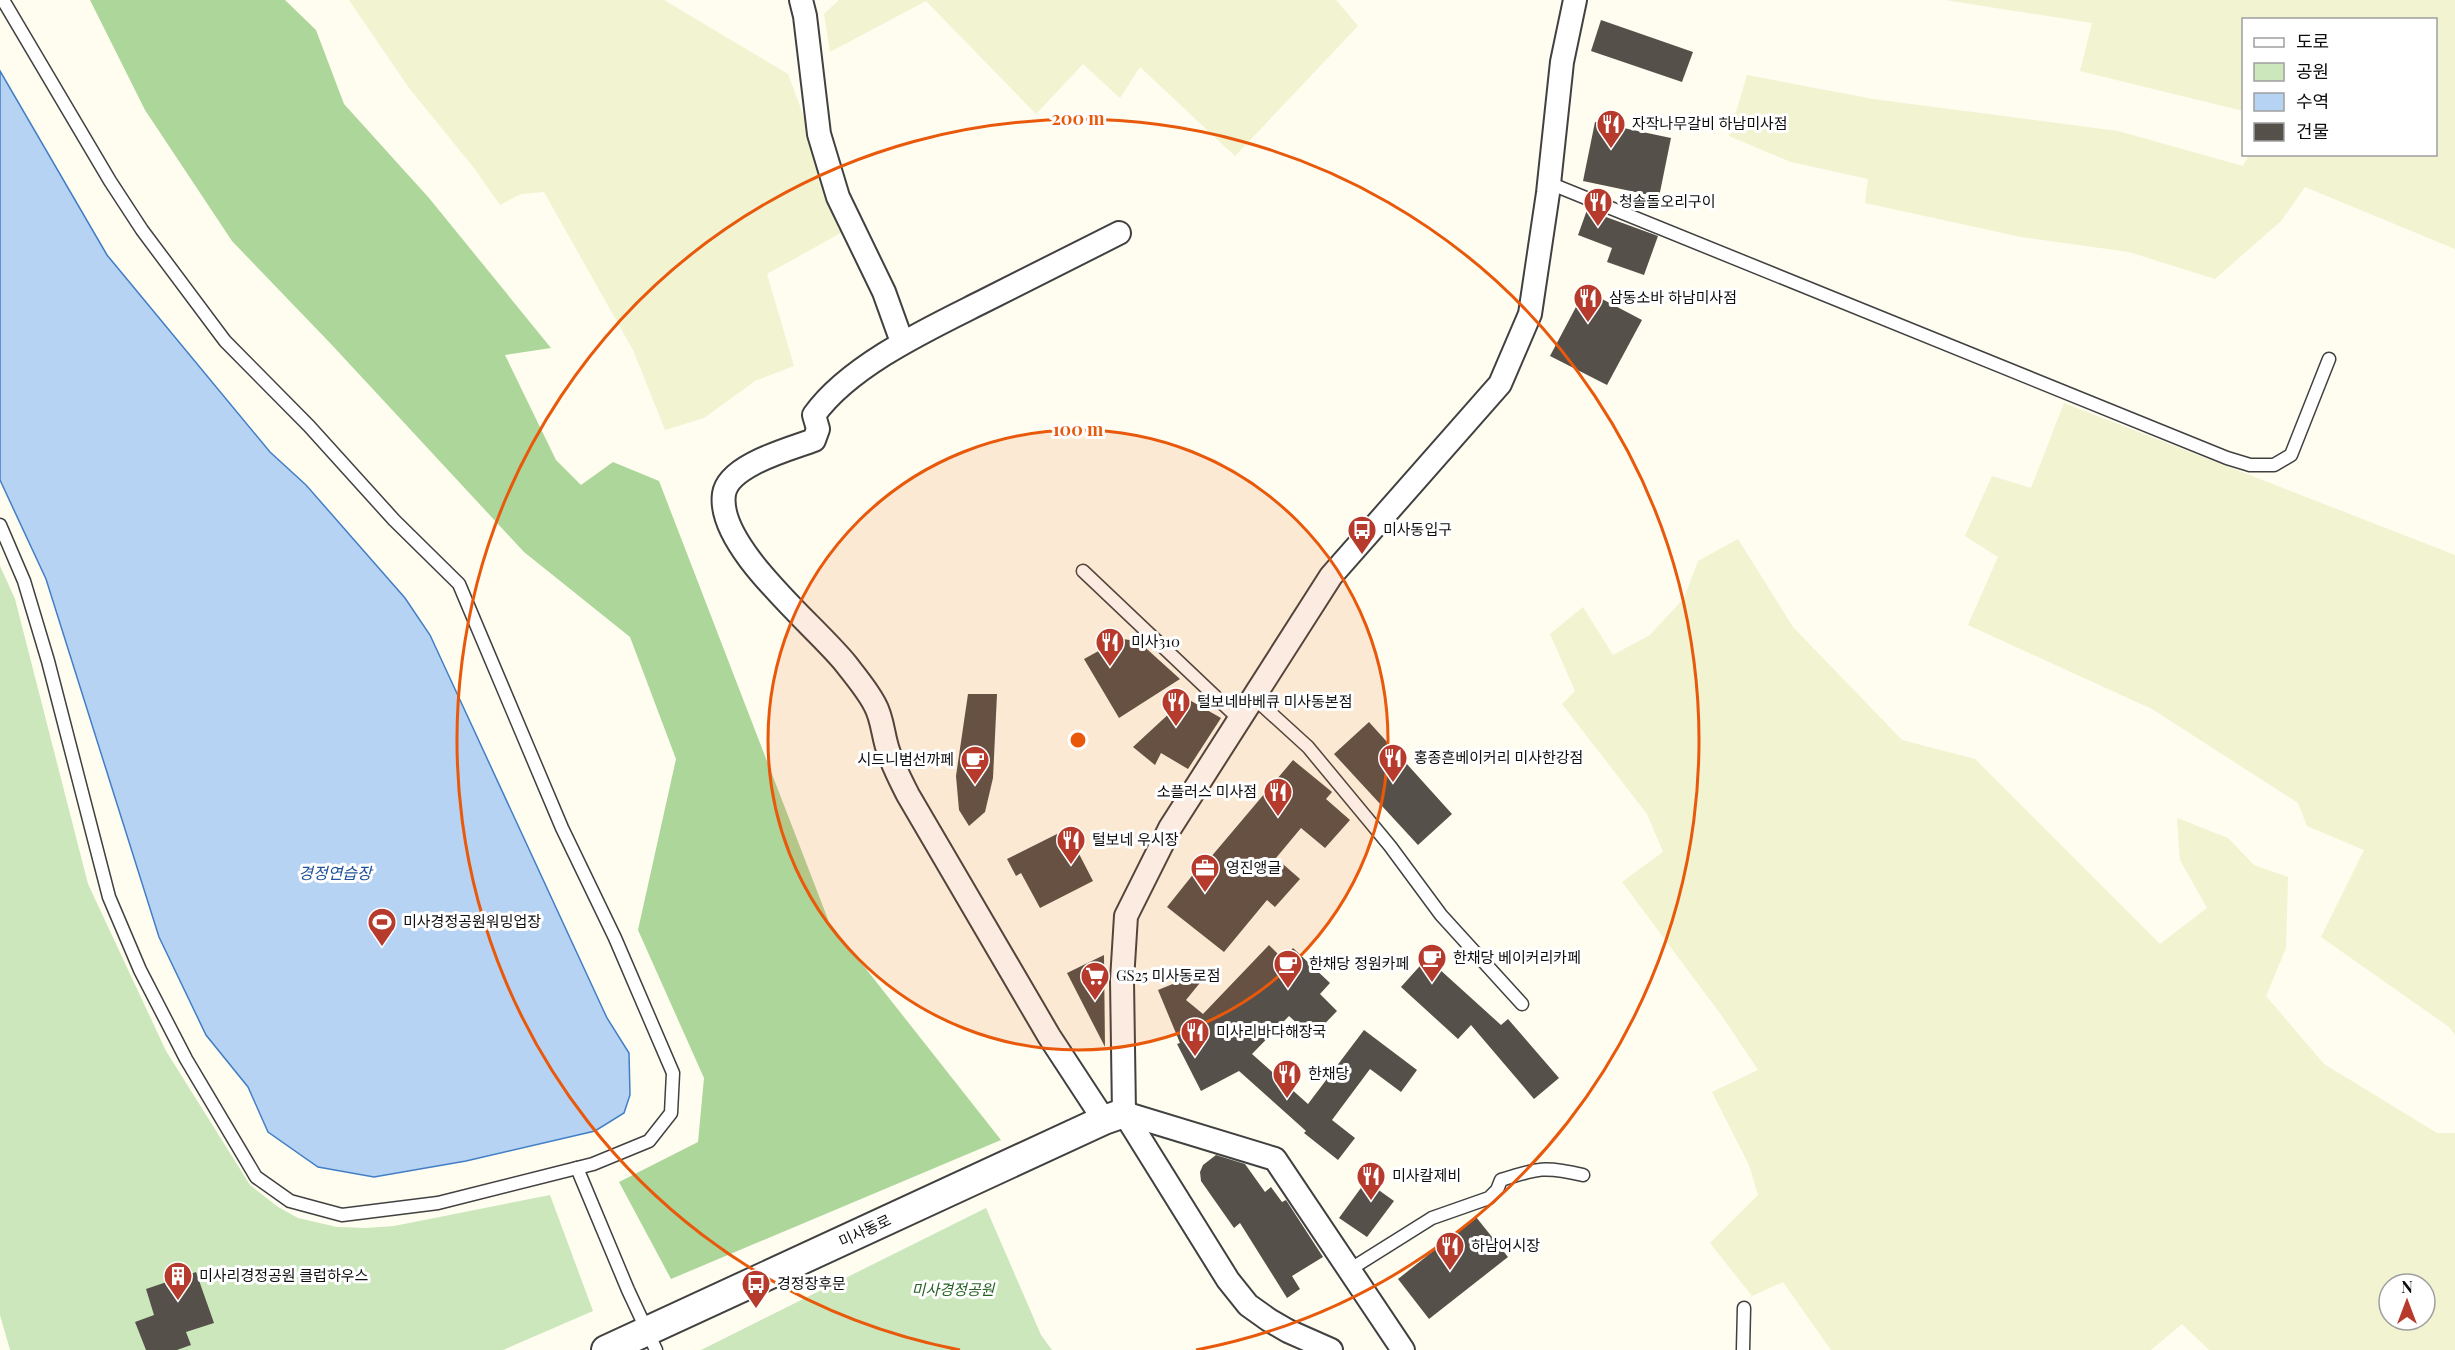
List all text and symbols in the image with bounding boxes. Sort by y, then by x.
legend [2242,18,2437,156]
text: 도로 [2296,29,2329,53]
text: 공원 [2296,59,2329,83]
text: 수역 [2296,89,2329,113]
text: 200 m [1051,106,1105,130]
restaurant icon: 자작나무갈비 하남미사점 [1595,108,1627,150]
place label: 자작나무갈비 하남미사점 [1632,113,1788,133]
text: 건물 [2296,119,2329,143]
restaurant icon: 청솔돌오리구이 [1582,186,1614,228]
place label: 청솔돌오리구이 [1619,191,1716,211]
restaurant icon: 삼동소바 하남미사점 [1572,282,1604,324]
place label: 삼동소바 하남미사점 [1609,287,1737,307]
text: 100 m [1053,417,1104,441]
bus stop icon: 미사동입구 [1346,514,1378,556]
place label: 미사동입구 [1383,519,1452,539]
restaurant icon: 미사310 [1094,626,1126,668]
place label: 미사310 [1131,631,1180,651]
restaurant icon: 털보네바베큐 미사동본점 [1160,686,1192,728]
place label: 털보네바베큐 미사동본점 [1197,691,1353,711]
centre of rings [1068,730,1088,750]
restaurant icon: 홍종흔베이커리 미사한강점 [1377,742,1409,784]
cafe icon: 시드니범선까페 [959,744,991,786]
place label: 홍종흔베이커리 미사한강점 [1414,747,1583,767]
place label: 시드니범선까페 [857,749,954,769]
restaurant icon: 소플러스 미사점 [1262,776,1294,818]
place label: 소플러스 미사점 [1157,781,1257,801]
restaurant icon: 털보네 우시장 [1055,824,1087,866]
place label: 털보네 우시장 [1092,829,1179,849]
office icon: 영진앵글 [1189,852,1221,894]
place label: 영진앵글 [1226,857,1281,877]
water label: 경정연습장 [298,862,374,883]
sports icon: 미사경정공원워밍업장 [366,906,398,948]
place label: 미사경정공원워밍업장 [403,911,541,931]
cafe icon: 한채당 베이커리카페 [1416,942,1448,984]
place label: 한채당 베이커리카페 [1453,947,1581,967]
cafe icon: 한채당 정원카페 [1272,948,1304,990]
place label: 한채당 정원카페 [1309,953,1409,973]
supermarket icon: GS25 미사동로점 [1079,960,1111,1002]
place label: GS25 미사동로점 [1116,965,1221,985]
restaurant icon: 미사리바다해장국 [1179,1016,1211,1058]
place label: 미사리바다해장국 [1216,1021,1326,1041]
restaurant icon: 한채당 [1271,1058,1303,1100]
place label: 한채당 [1308,1063,1350,1083]
restaurant icon: 미사칼제비 [1355,1160,1387,1202]
place label: 미사칼제비 [1392,1165,1461,1185]
street label: 미사동로 [835,1209,894,1251]
restaurant icon: 하남어시장 [1434,1230,1466,1272]
place label: 하남어시장 [1471,1235,1540,1255]
building icon: 미사리경정공원 클럽하우스 [162,1260,194,1302]
place label: 미사리경정공원 클럽하우스 [199,1265,369,1285]
bus stop icon: 경정장후문 [740,1268,772,1310]
north arrow [2377,1272,2437,1332]
place label: 경정장후문 [777,1273,846,1293]
text: N [2401,1276,2413,1297]
park label: 미사경정공원 [912,1279,996,1299]

